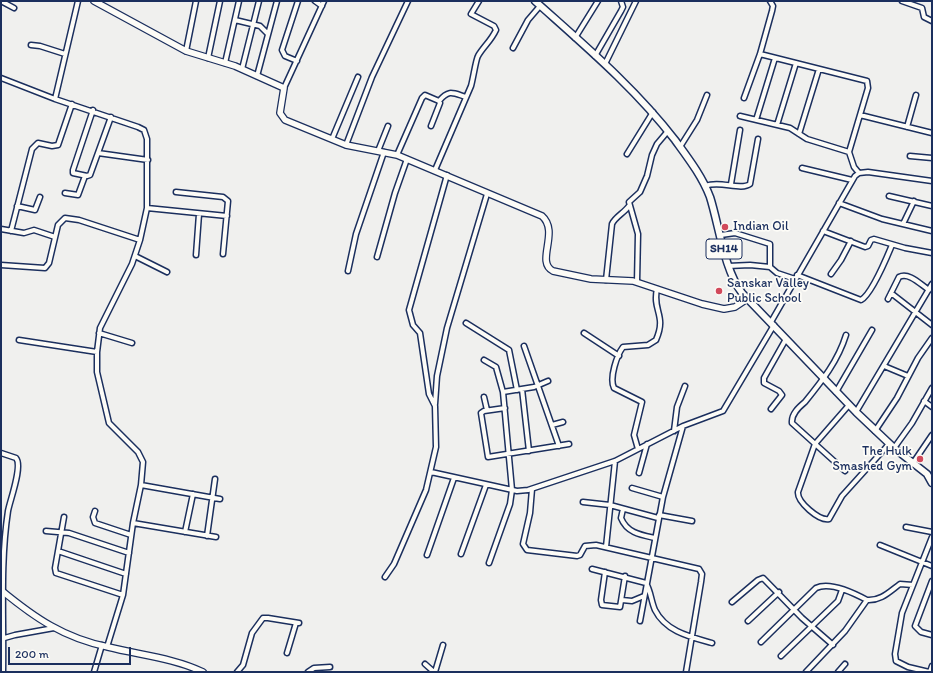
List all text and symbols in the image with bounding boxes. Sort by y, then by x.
place label: Indian Oil [733,219,789,235]
marker: Indian Oil [720,222,730,232]
road number: SH14 [706,239,742,259]
place label: Sanskar Valley Public School [727,276,809,307]
marker: Sanskar Valley Public School [714,286,724,296]
place label: The Hulk Smashed Gym [832,444,912,475]
marker: The Hulk Smashed Gym [915,454,925,464]
scale bar [10,639,133,665]
text: 200 m [15,647,49,661]

